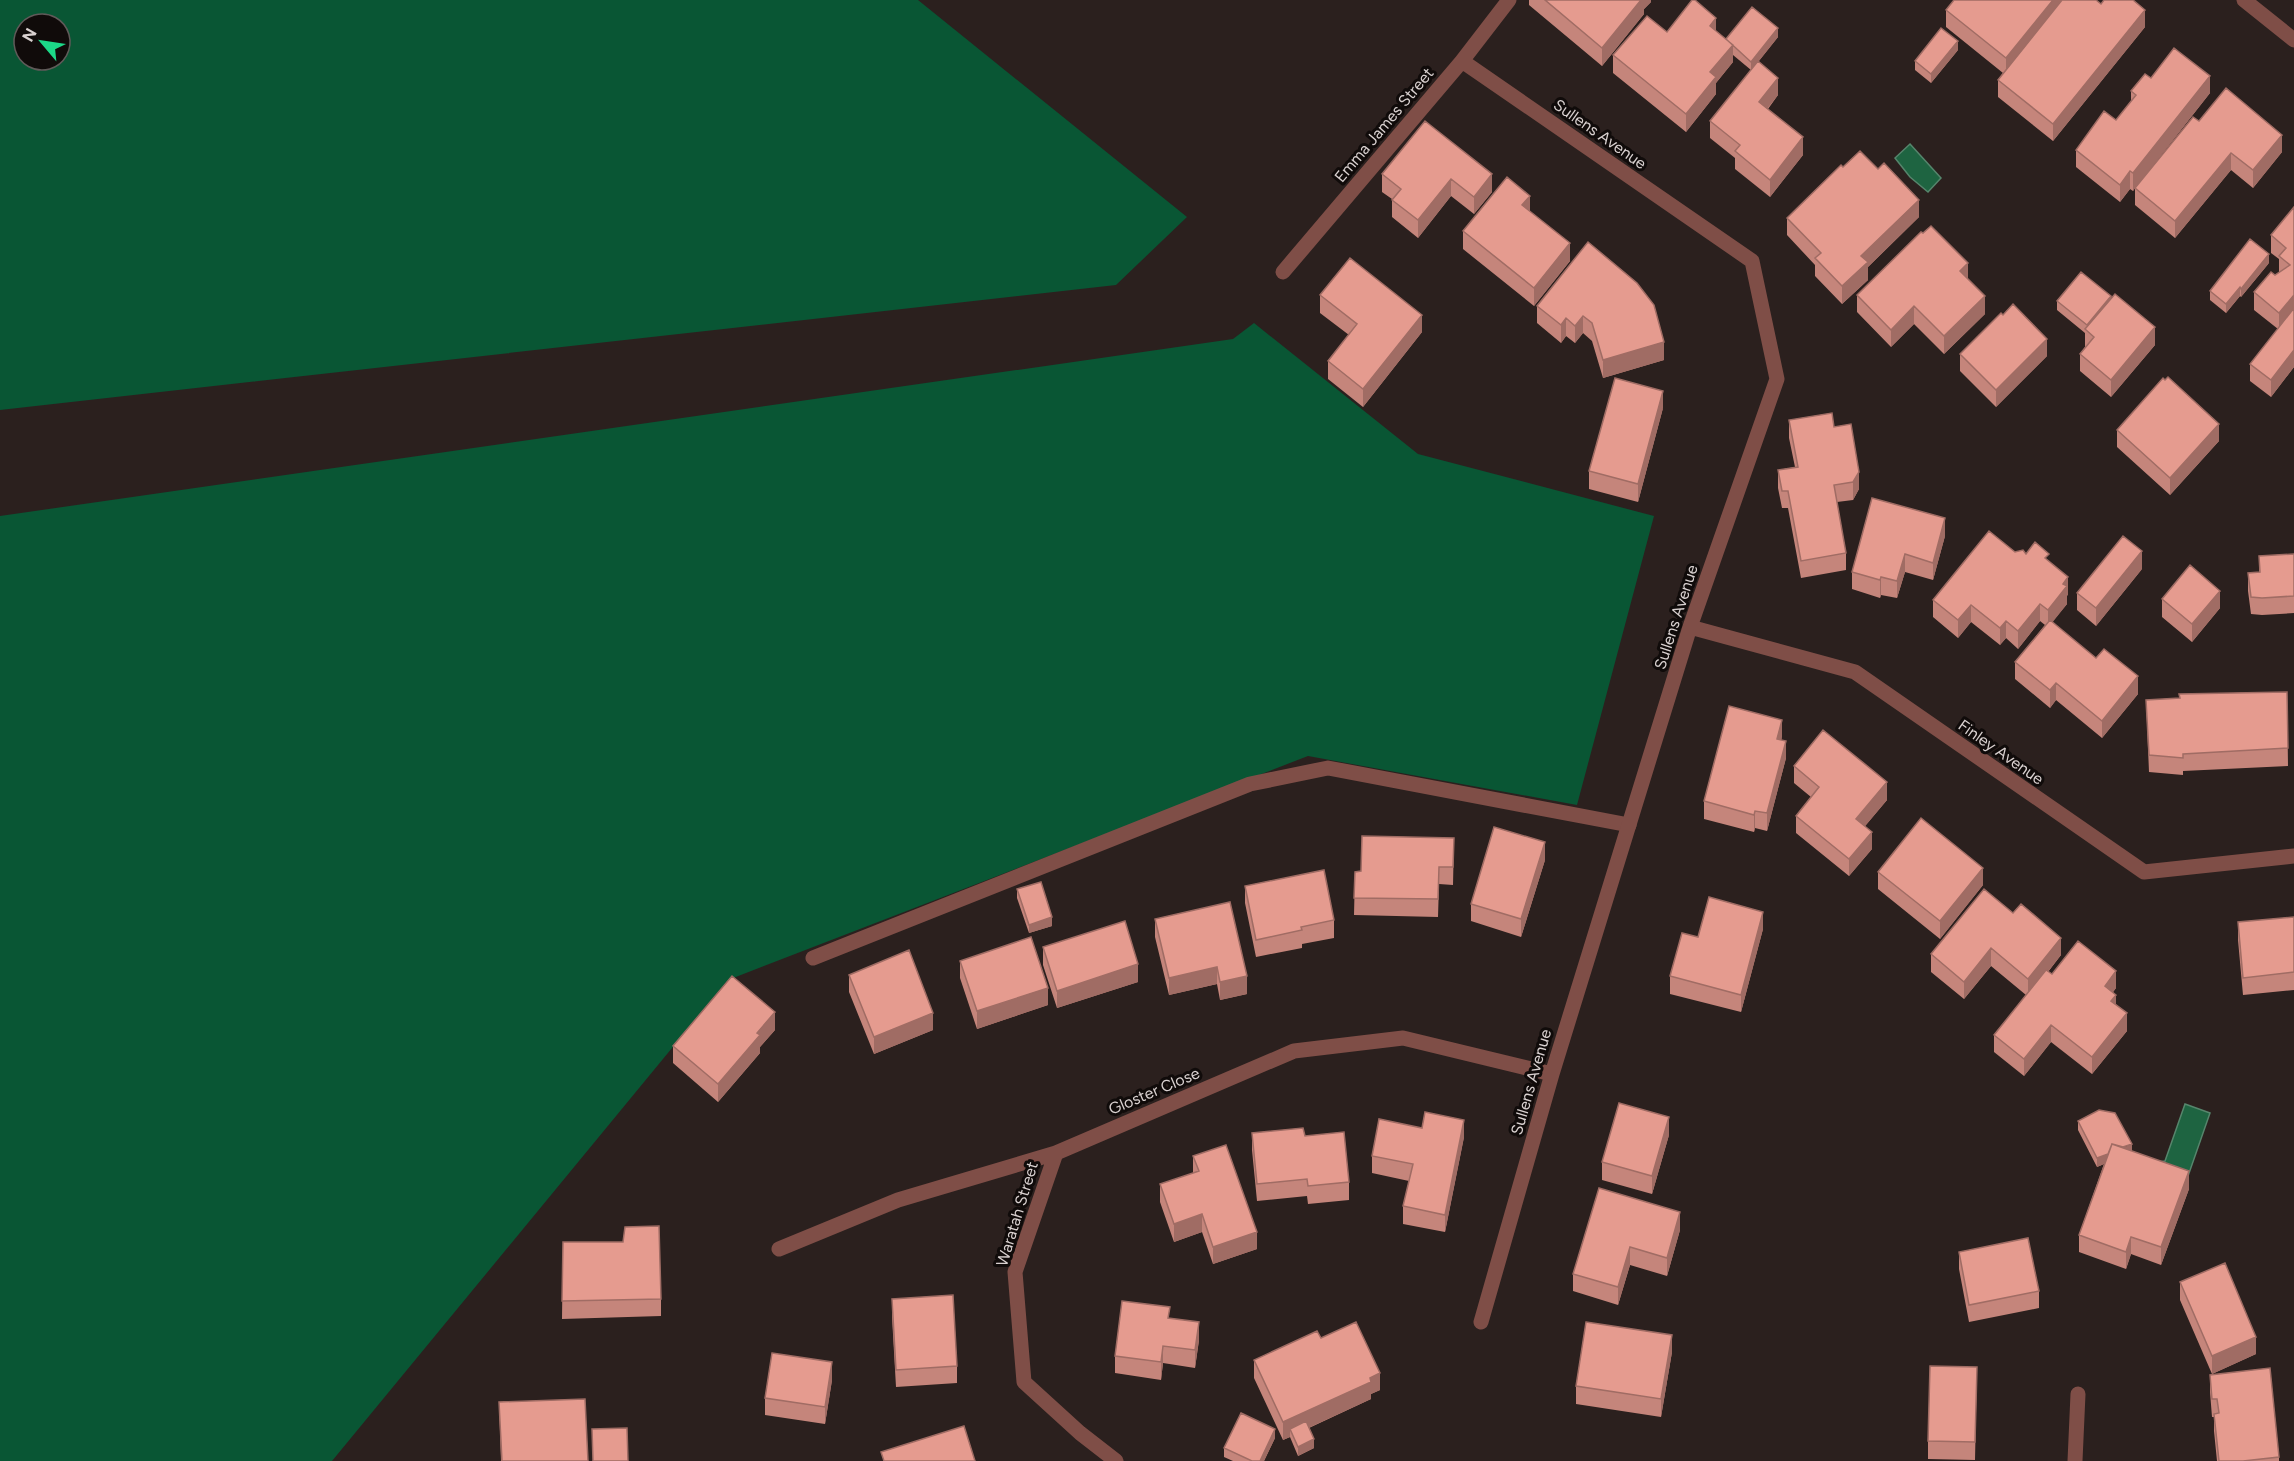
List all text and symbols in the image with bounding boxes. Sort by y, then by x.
north arrow [12,12,72,72]
text: N [18,25,41,45]
street label: Emma James Street [1331,64,1437,186]
street label: Sullens Avenue [1550,95,1650,173]
street label: Sullens Avenue [1650,562,1702,672]
street label: Finley Avenue [1955,716,2048,789]
street label: Sullens Avenue [1507,1027,1555,1137]
street label: Gloster Close [1106,1063,1203,1119]
street label: Waratah Street [992,1159,1042,1269]

